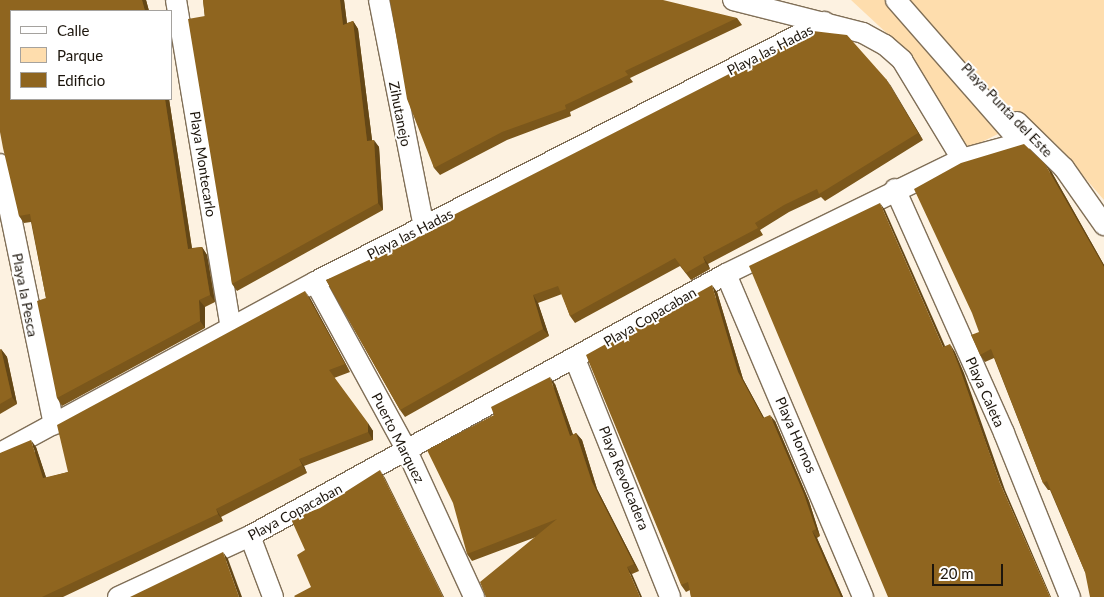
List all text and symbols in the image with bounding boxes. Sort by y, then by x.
legend [10,10,172,100]
text: Calle [57,21,89,39]
street label: Playa las Hadas [724,21,816,79]
text: Parque [57,46,103,64]
street label: Playa Punta del Este [958,60,1056,160]
text: Edificio [57,71,105,89]
street label: Zihutanejo [385,80,415,148]
street label: Playa Montecarlo [186,110,220,218]
street label: Playa las Hadas [364,205,456,263]
street label: Playa la Pesca [9,252,41,338]
street label: Playa Copacaban [601,284,699,350]
street label: Playa Caleta [962,354,1008,430]
street label: Puerto Marquez [368,390,428,486]
street label: Playa Hornos [772,394,820,476]
street label: Playa Revolcadera [595,424,653,532]
street label: Playa Copacaban [245,480,345,544]
scale bar [934,554,1005,586]
text: 20 m [940,564,974,582]

